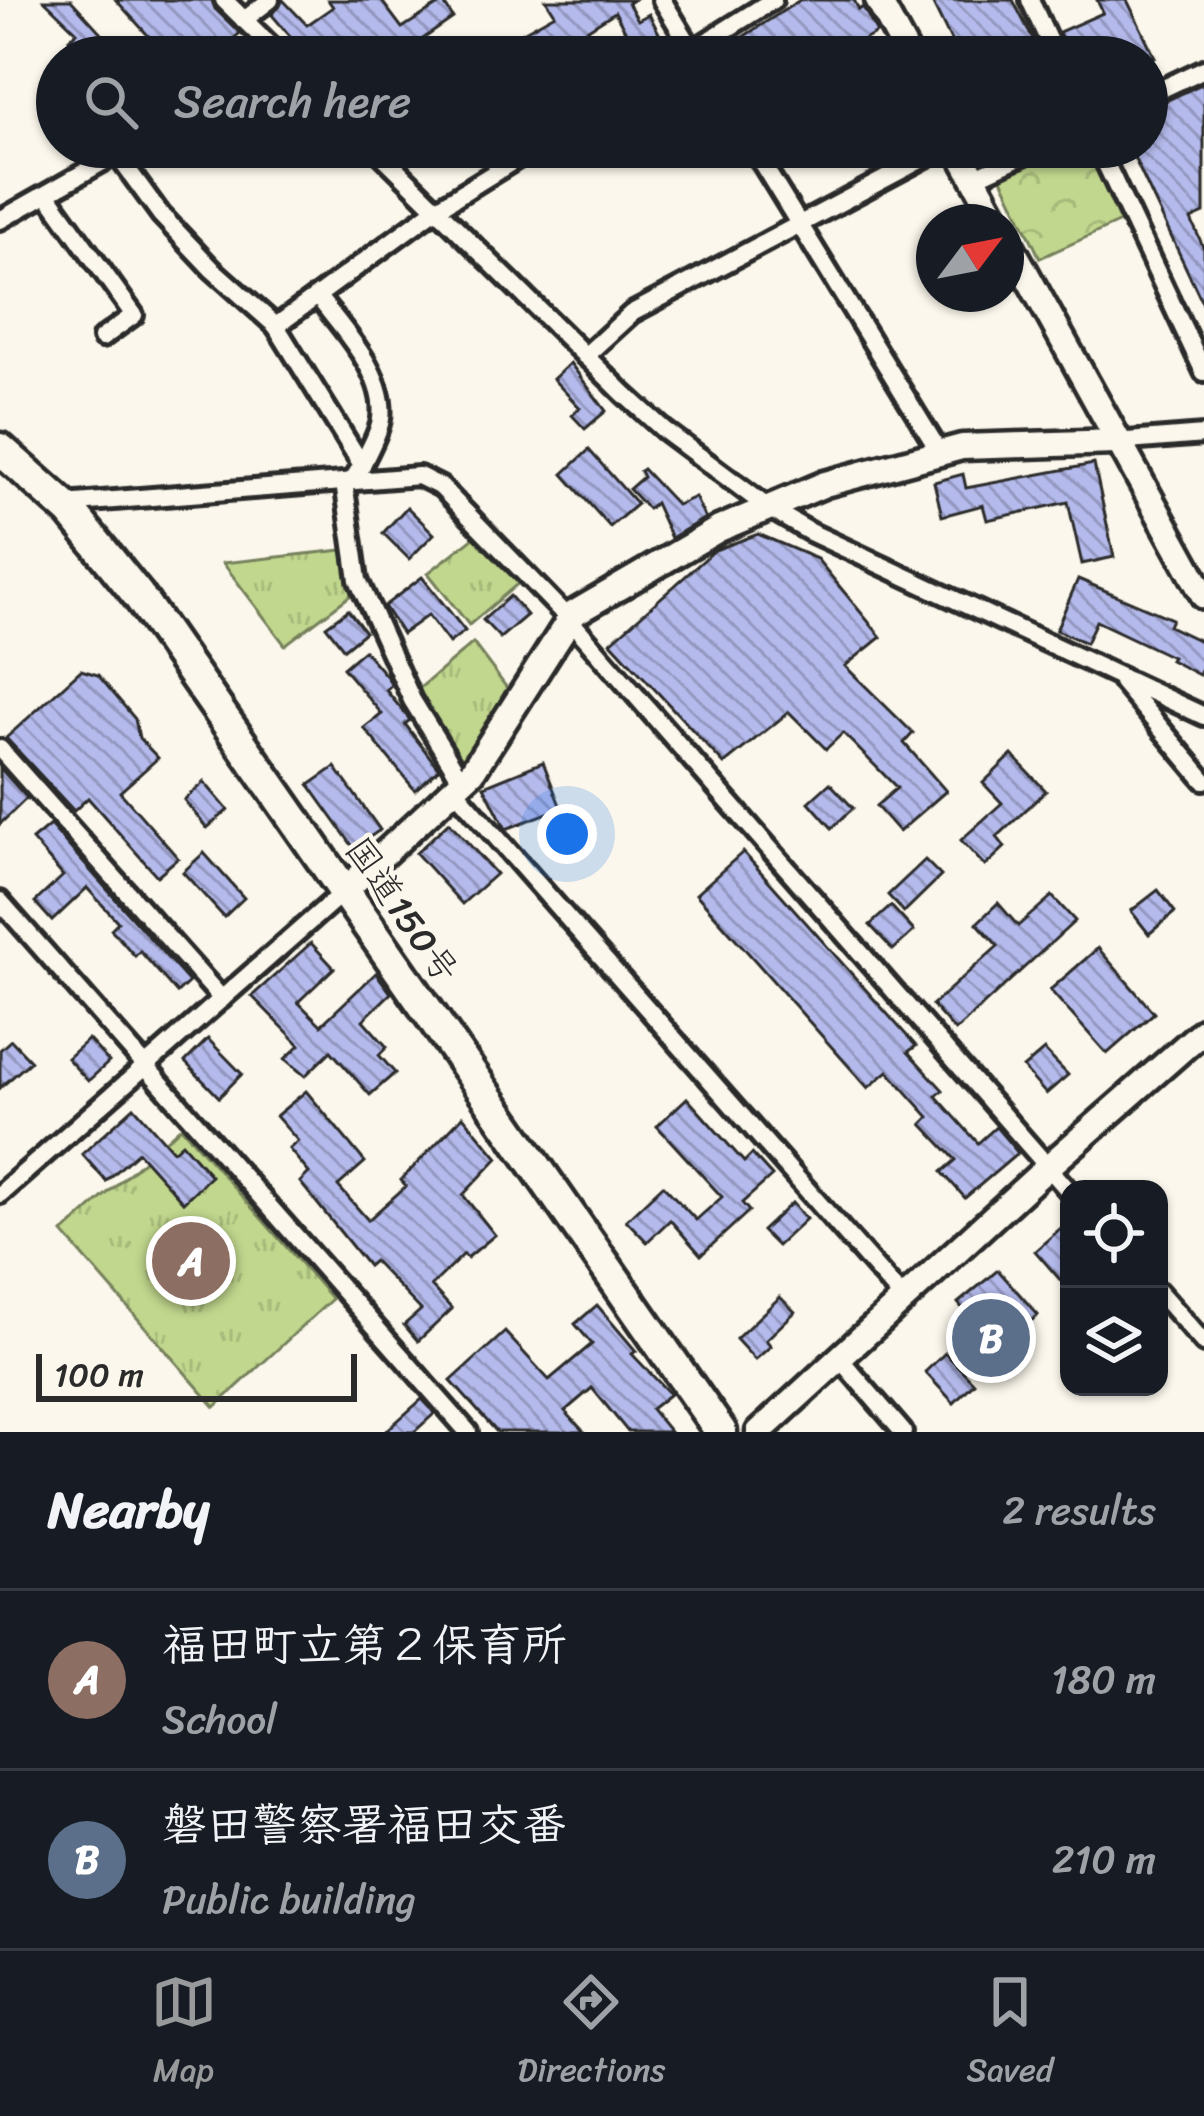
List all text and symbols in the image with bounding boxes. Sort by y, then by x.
search box [36,36,1168,168]
text: Search here [174,62,411,142]
icon: search [78,69,144,135]
north arrow [916,204,1024,312]
your location [537,804,597,864]
street label: 国道150号 [328,823,476,997]
map controls [1060,1180,1168,1396]
button: locate [1060,1180,1168,1288]
pin: A [152,1216,230,1306]
button: layers [1060,1288,1168,1396]
pin: B [952,1293,1030,1383]
text: 100 m [54,1346,144,1404]
scale bar [36,1348,357,1401]
text: Nearby [48,1465,209,1555]
text: 2 results [1002,1476,1156,1545]
text: 福田町立第２保育所 [162,1605,567,1685]
text: A [74,1645,100,1714]
text: 180 m [1051,1645,1156,1714]
text: School [162,1685,277,1754]
text: 磐田警察署福田交番 [162,1785,567,1865]
text: B [75,1825,99,1894]
text: 210 m [1052,1825,1156,1894]
text: Public building [162,1865,416,1934]
tab: Map [151,1969,217,2099]
tab: Directions [518,1969,665,2099]
tab: Saved [966,1969,1053,2099]

